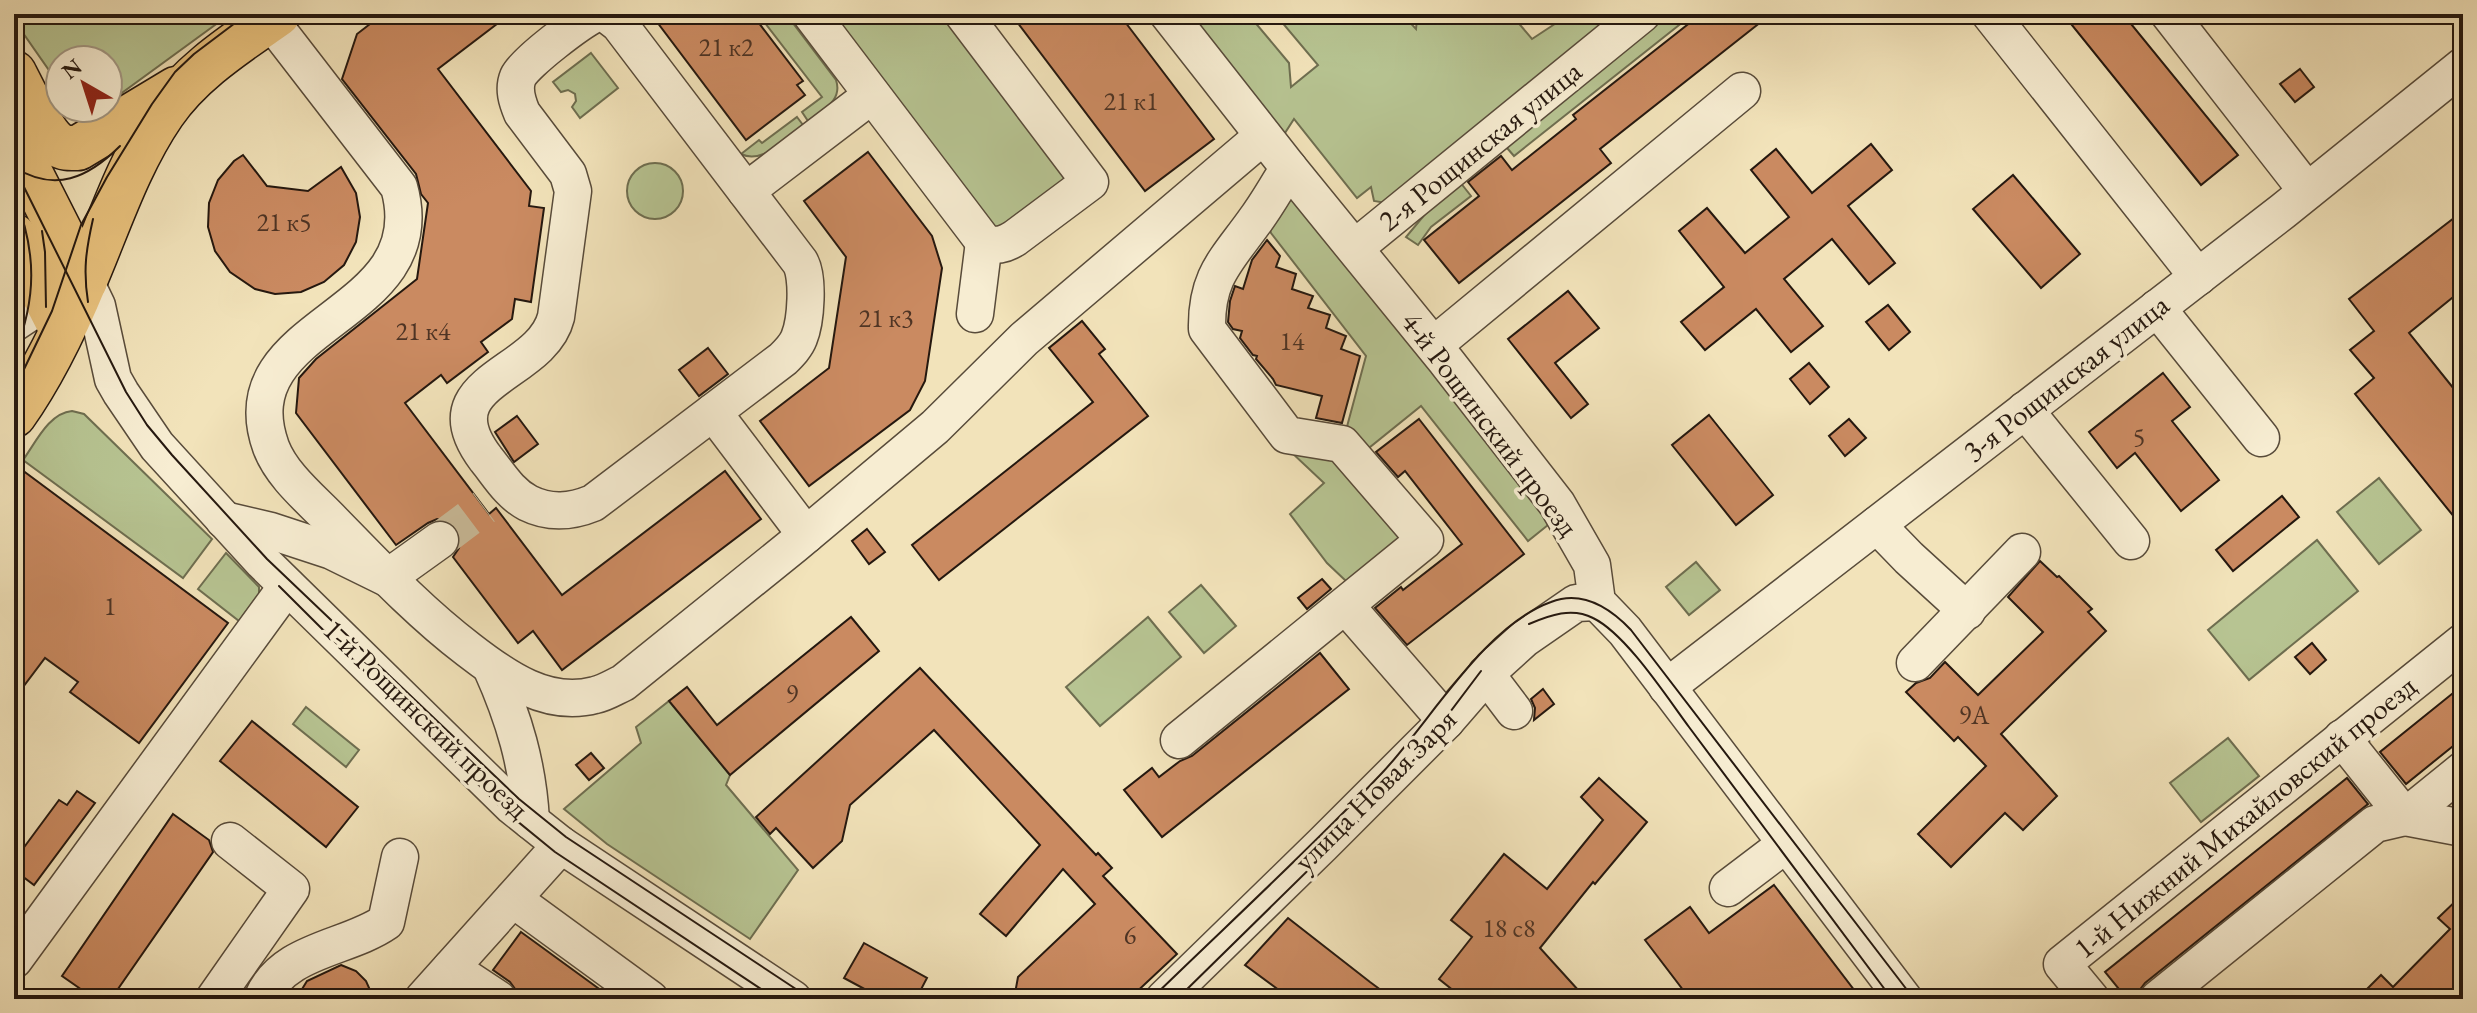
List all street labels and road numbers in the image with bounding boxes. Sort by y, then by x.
street label: 2-я Рощинская улица [1370,51,1590,240]
street label: 3-я Рощинская улица [1955,285,2177,470]
street label: 4-й Рощинский проезд [1393,303,1588,544]
street label: 1-й Рощинский проезд [315,610,538,827]
street label: 1-й Нижний Михайловский проезд [2065,666,2424,967]
street label: улица Новая Заря [1285,700,1464,879]

